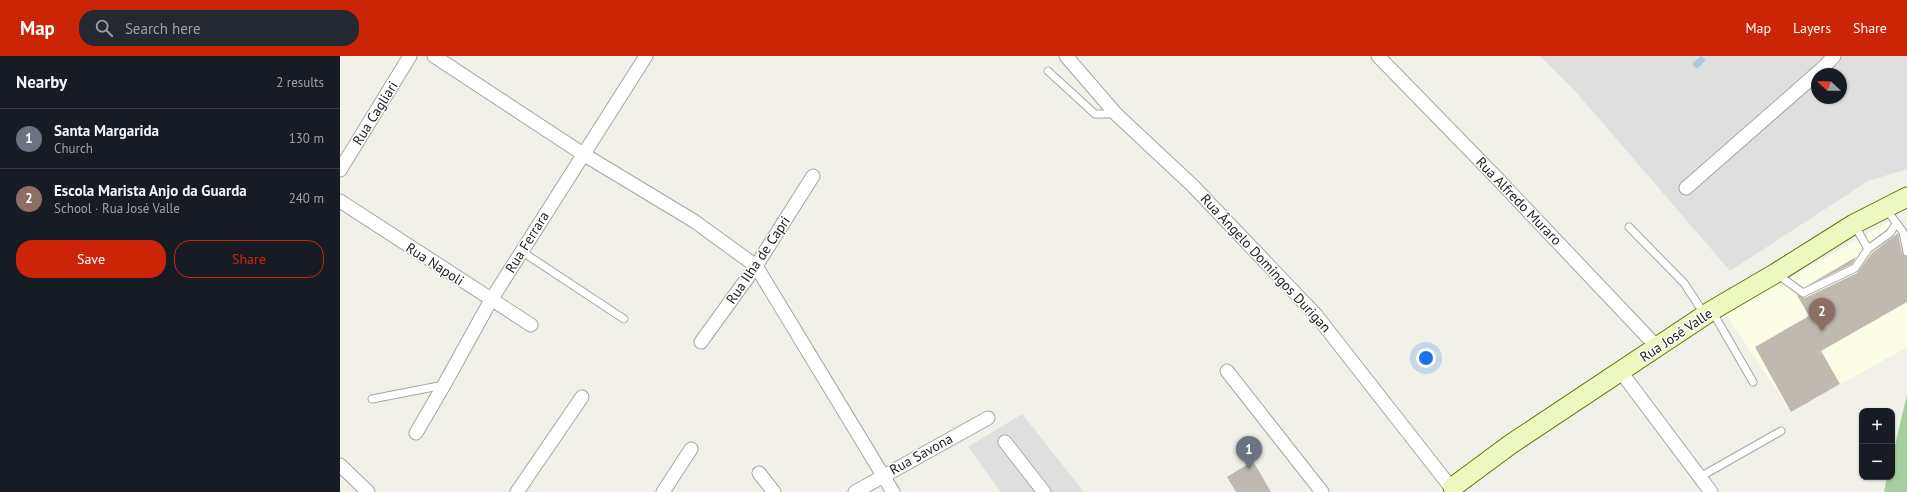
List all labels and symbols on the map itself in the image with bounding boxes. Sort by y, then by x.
north arrow [1811,68,1847,104]
street label: Rua Cagliari [348,78,402,148]
street label: Rua Alfredo Muraro [1472,153,1566,249]
street label: Rua Ângelo Domingos Durigan [1197,190,1335,336]
street label: Rua Ferrara [501,208,553,276]
street label: Rua Ilha de Capri [722,213,794,307]
street label: Rua Napoli [403,239,467,289]
pin: 2 [1809,298,1835,331]
street label: Rua José Valle [1636,304,1716,366]
your location [1416,348,1436,368]
street label: Rua Savona [886,429,956,479]
pin: 1 [1236,436,1262,469]

